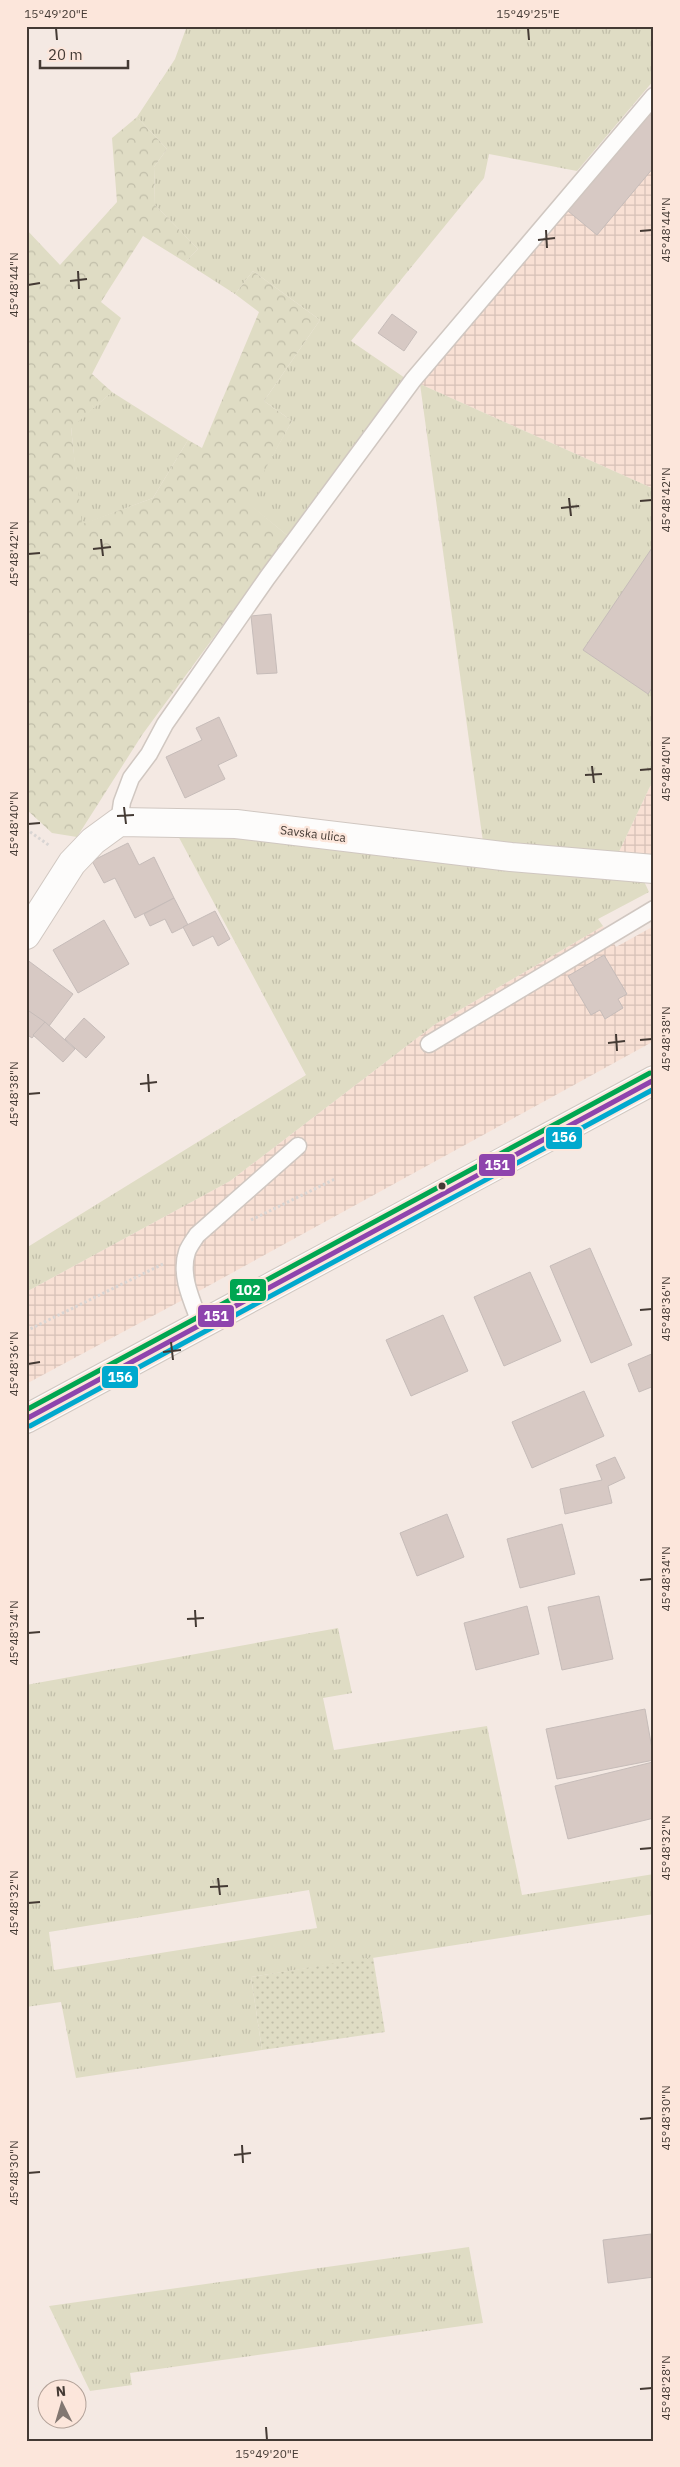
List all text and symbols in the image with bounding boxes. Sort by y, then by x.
text: 15°49'20"E [24,6,88,21]
text: 15°49'25"E [496,6,560,21]
scale bar [40,38,128,70]
text: 20 m [48,45,83,64]
text: 45°48'44"N [658,197,673,263]
text: 45°48'44"N [6,252,21,318]
text: 45°48'42"N [658,467,673,533]
text: 45°48'42"N [6,521,21,587]
text: 45°48'40"N [658,736,673,802]
text: 45°48'40"N [6,791,21,857]
street label: Savska ulica [279,822,347,845]
text: 45°48'38"N [658,1006,673,1072]
text: 45°48'38"N [6,1061,21,1127]
line badge: 156 [545,1126,583,1150]
text: 156 [551,1128,577,1146]
line badge: 151 [478,1153,516,1177]
text: 151 [484,1156,510,1174]
unlabelled marker [437,1181,447,1191]
text: 45°48'36"N [658,1276,673,1342]
line badge: 102 [229,1278,267,1302]
text: 102 [235,1281,261,1299]
line badge: 151 [197,1304,235,1328]
text: 151 [203,1307,229,1325]
text: 45°48'36"N [6,1331,21,1397]
line badge: 156 [101,1365,139,1389]
text: 156 [107,1368,133,1386]
text: 45°48'34"N [658,1546,673,1612]
text: 45°48'34"N [6,1600,21,1666]
text: 45°48'32"N [658,1815,673,1881]
text: 45°48'32"N [6,1870,21,1936]
text: 45°48'30"N [658,2085,673,2151]
text: 45°48'30"N [6,2140,21,2206]
text: 45°48'28"N [658,2355,673,2421]
north arrow [38,2380,88,2430]
text: N [55,2382,67,2400]
text: 15°49'20"E [235,2446,299,2461]

